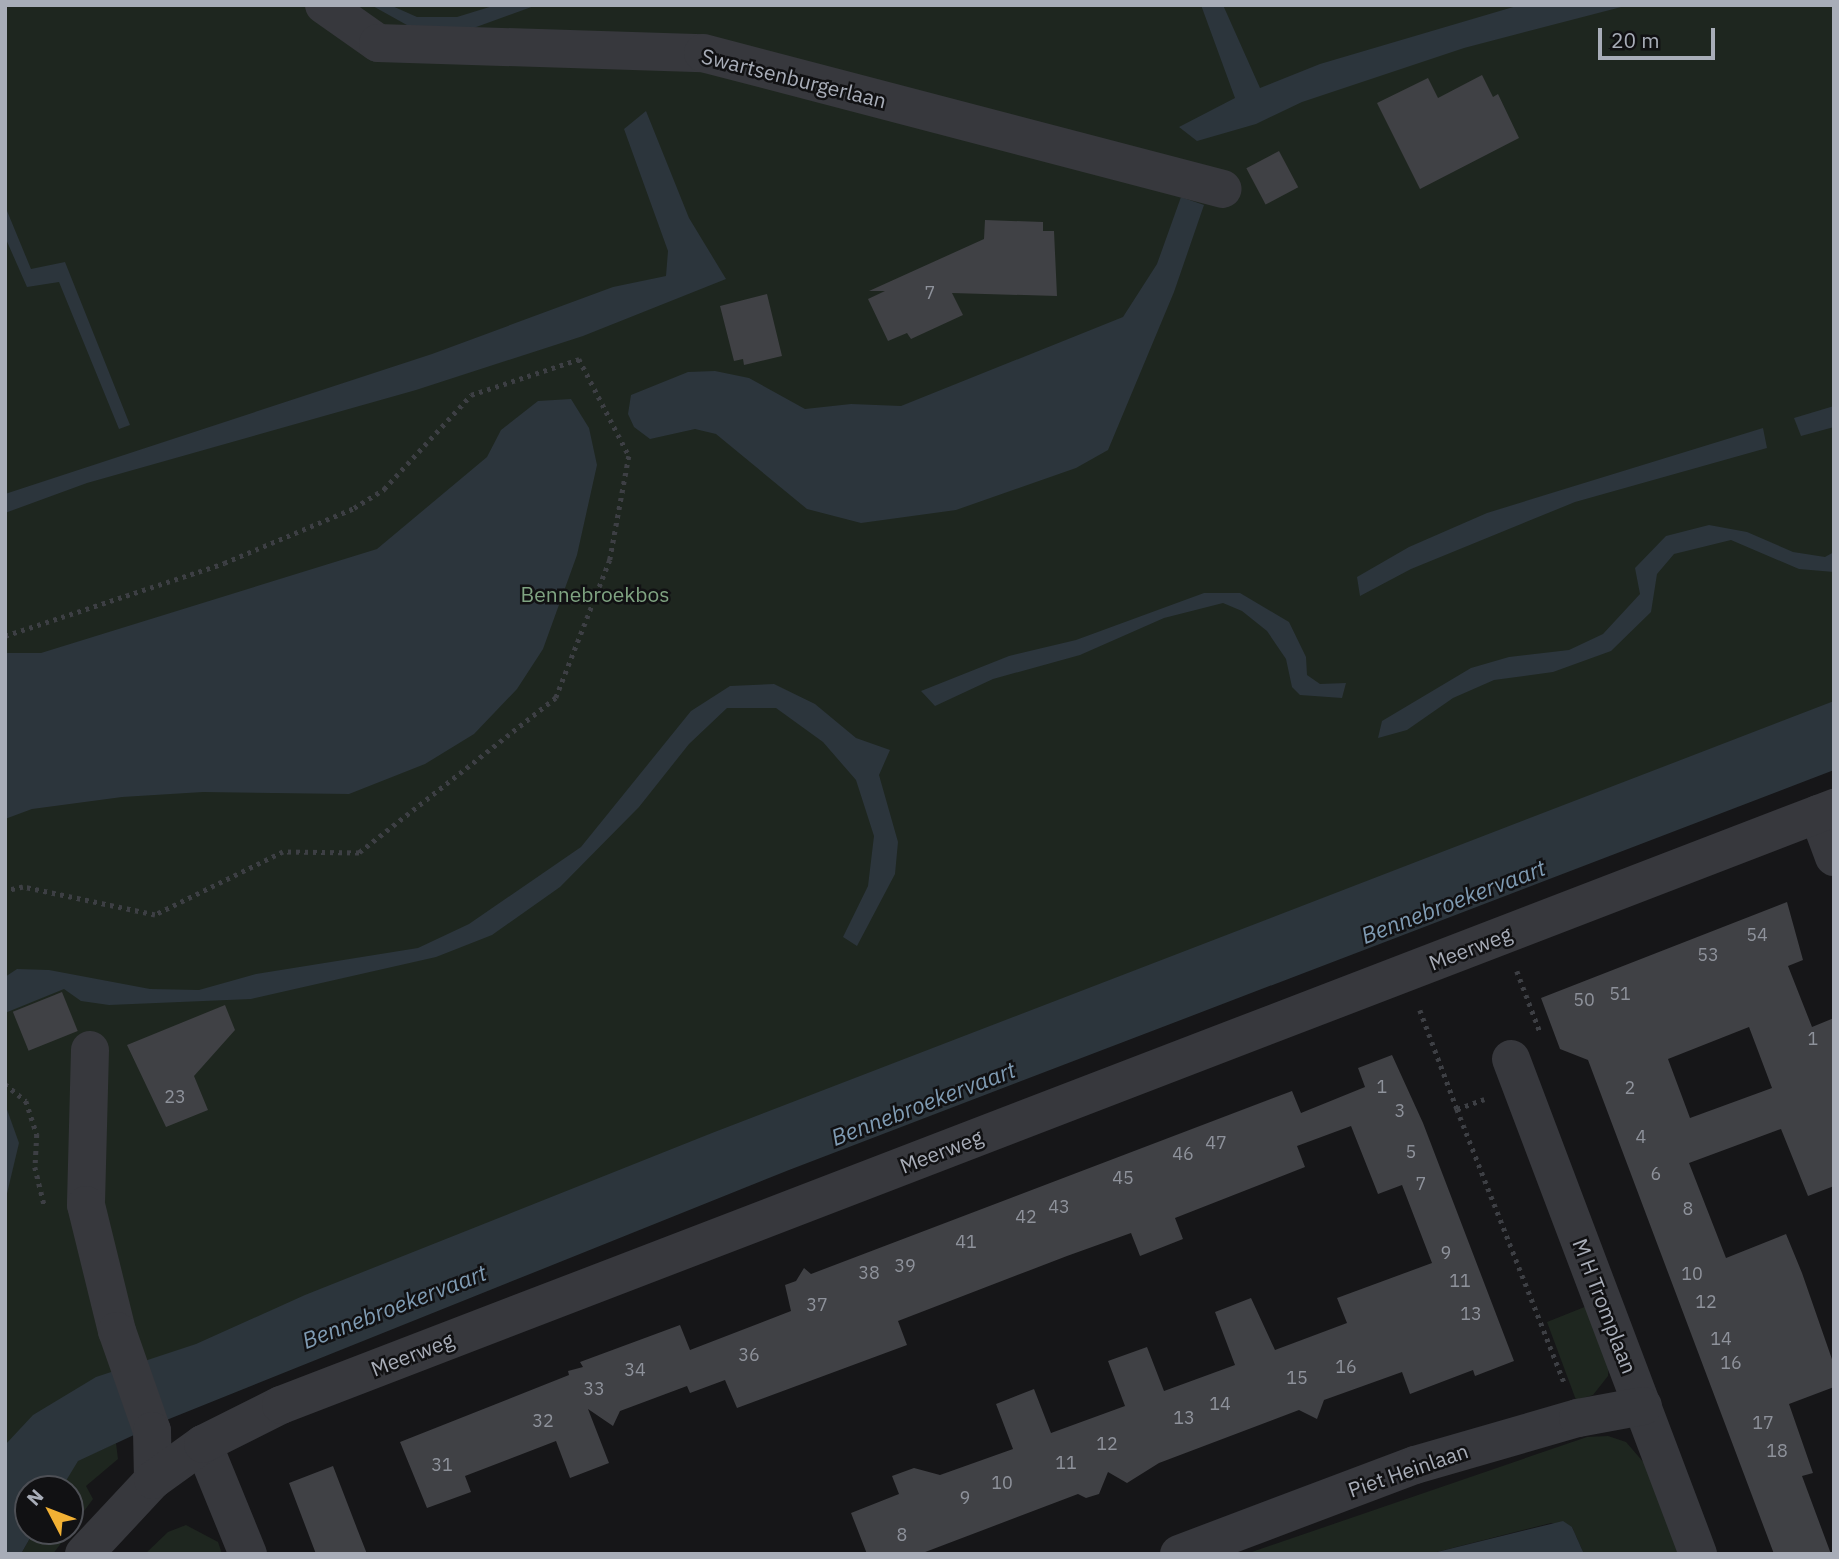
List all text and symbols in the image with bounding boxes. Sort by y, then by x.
scale bar [1601,14,1718,58]
text: 20 m [1611,26,1660,54]
street label: Swartsenburgerlaan [699,43,889,113]
house number: 7 [925,282,935,304]
park label: Bennebroekbos [521,581,669,607]
water label: Bennebroekervaart [1357,853,1549,949]
street label: Meerweg [1425,921,1515,975]
house number: 54 [1746,924,1768,946]
house number: 53 [1697,944,1719,966]
house number: 51 [1609,983,1631,1005]
house number: 50 [1573,989,1595,1011]
house number: 1 [1808,1028,1818,1050]
water label: Bennebroekervaart [827,1055,1019,1151]
house number: 1 [1377,1076,1387,1098]
house number: 2 [1625,1077,1635,1099]
house number: 23 [164,1086,186,1108]
house number: 3 [1395,1100,1405,1122]
street label: Meerweg [896,1124,986,1178]
house number: 4 [1636,1126,1646,1148]
house number: 47 [1205,1132,1227,1154]
house number: 5 [1406,1141,1416,1163]
house number: 46 [1172,1143,1194,1165]
house number: 6 [1651,1163,1661,1185]
house number: 45 [1112,1167,1134,1189]
house number: 7 [1416,1173,1426,1195]
house number: 43 [1048,1196,1070,1218]
house number: 8 [1683,1198,1693,1220]
house number: 42 [1015,1206,1037,1228]
house number: 41 [955,1231,977,1253]
street label: M H Tromplaan [1568,1235,1642,1377]
house number: 9 [1441,1242,1451,1264]
house number: 39 [894,1255,916,1277]
water label: Bennebroekervaart [298,1258,490,1354]
house number: 38 [858,1262,880,1284]
house number: 10 [1681,1263,1703,1285]
house number: 11 [1449,1270,1471,1292]
house number: 12 [1695,1291,1717,1313]
house number: 37 [806,1294,828,1316]
house number: 13 [1460,1303,1482,1325]
street label: Meerweg [367,1327,457,1381]
house number: 14 [1710,1328,1732,1350]
house number: 36 [738,1344,760,1366]
house number: 16 [1720,1352,1742,1374]
house number: 16 [1335,1356,1357,1378]
house number: 34 [624,1359,646,1381]
house number: 15 [1286,1367,1308,1389]
house number: 33 [583,1378,605,1400]
house number: 14 [1209,1393,1231,1415]
house number: 13 [1173,1407,1195,1429]
house number: 32 [532,1410,554,1432]
house number: 17 [1752,1412,1774,1434]
house number: 12 [1096,1433,1118,1455]
street label: Piet Heinlaan [1345,1438,1471,1502]
house number: 18 [1766,1440,1788,1462]
house number: 11 [1055,1452,1077,1474]
house number: 31 [431,1454,453,1476]
house number: 10 [991,1472,1013,1494]
north arrow [14,1475,84,1545]
text: N [21,1484,48,1510]
house number: 9 [960,1487,970,1509]
house number: 8 [897,1524,907,1546]

